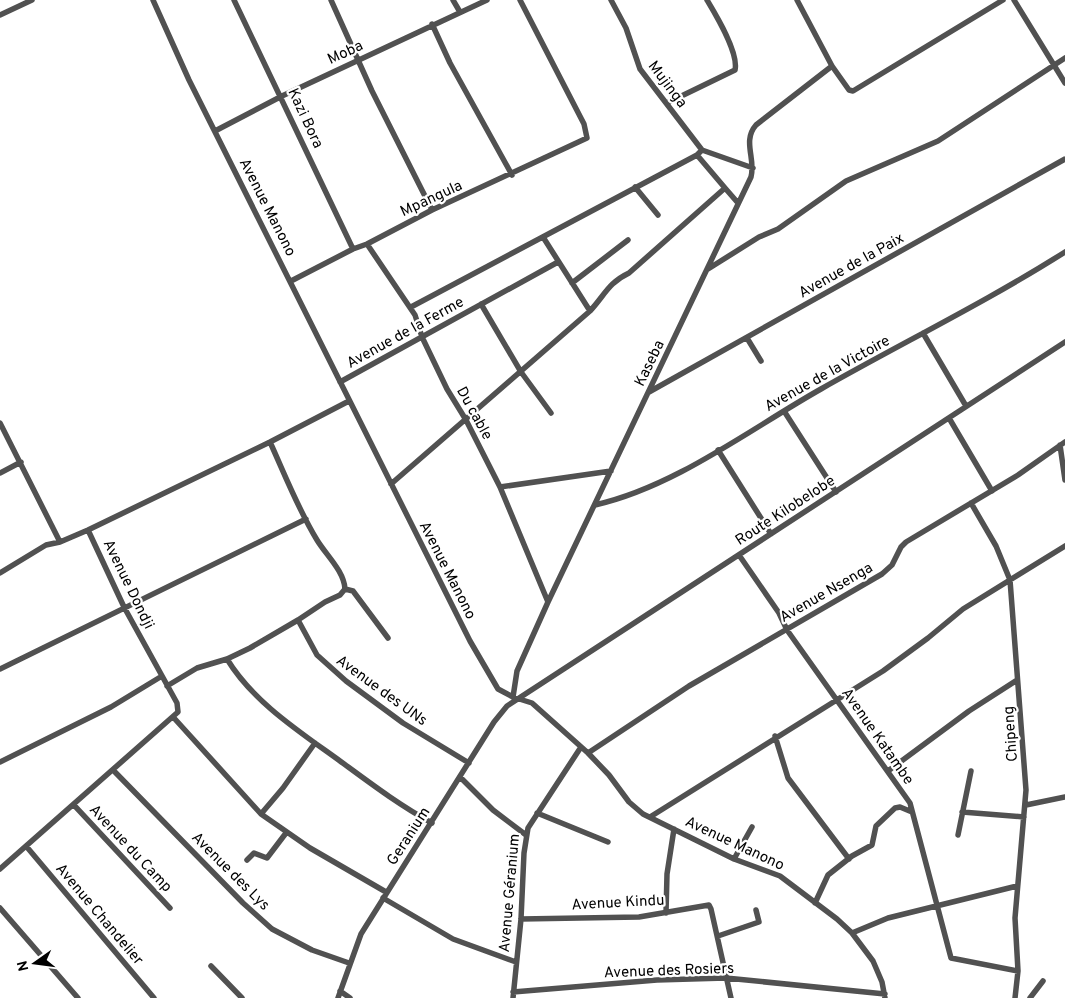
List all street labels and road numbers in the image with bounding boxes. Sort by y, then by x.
street label: Moba [325,37,366,70]
street label: Mujinga [643,58,691,112]
street label: Kazi Bora [282,86,327,152]
street label: Avenue Manono [234,156,300,260]
street label: Mpangula [398,177,466,222]
street label: Avenue de la Paix [796,229,908,303]
street label: Avenue de la Ferme [344,293,468,373]
street label: Avenue de la Victoire [762,332,894,417]
street label: Kaseba [631,337,670,390]
street label: Du cable [451,384,496,444]
street label: Route Kilobelobe [732,472,839,551]
street label: Avenue Manono [414,519,480,623]
street label: Avenue Dondji [98,537,157,633]
street label: Avenue Nsenga [777,559,877,628]
street label: Avenue des UNs [332,652,431,731]
street label: Avenue Katambe [836,685,917,789]
street label: Chipeng [1000,705,1023,762]
street label: Avenue du Camp [84,801,175,897]
street label: Geranium [383,804,435,870]
street label: Avenue Manono [682,813,787,876]
street label: Avenue des Lys [187,829,273,915]
street label: Avenue Géranium [496,833,525,953]
street label: Avenue Chandelier [51,860,147,970]
street label: Avenue Kindu [571,892,665,915]
street label: Avenue des Rosiers [604,960,734,983]

